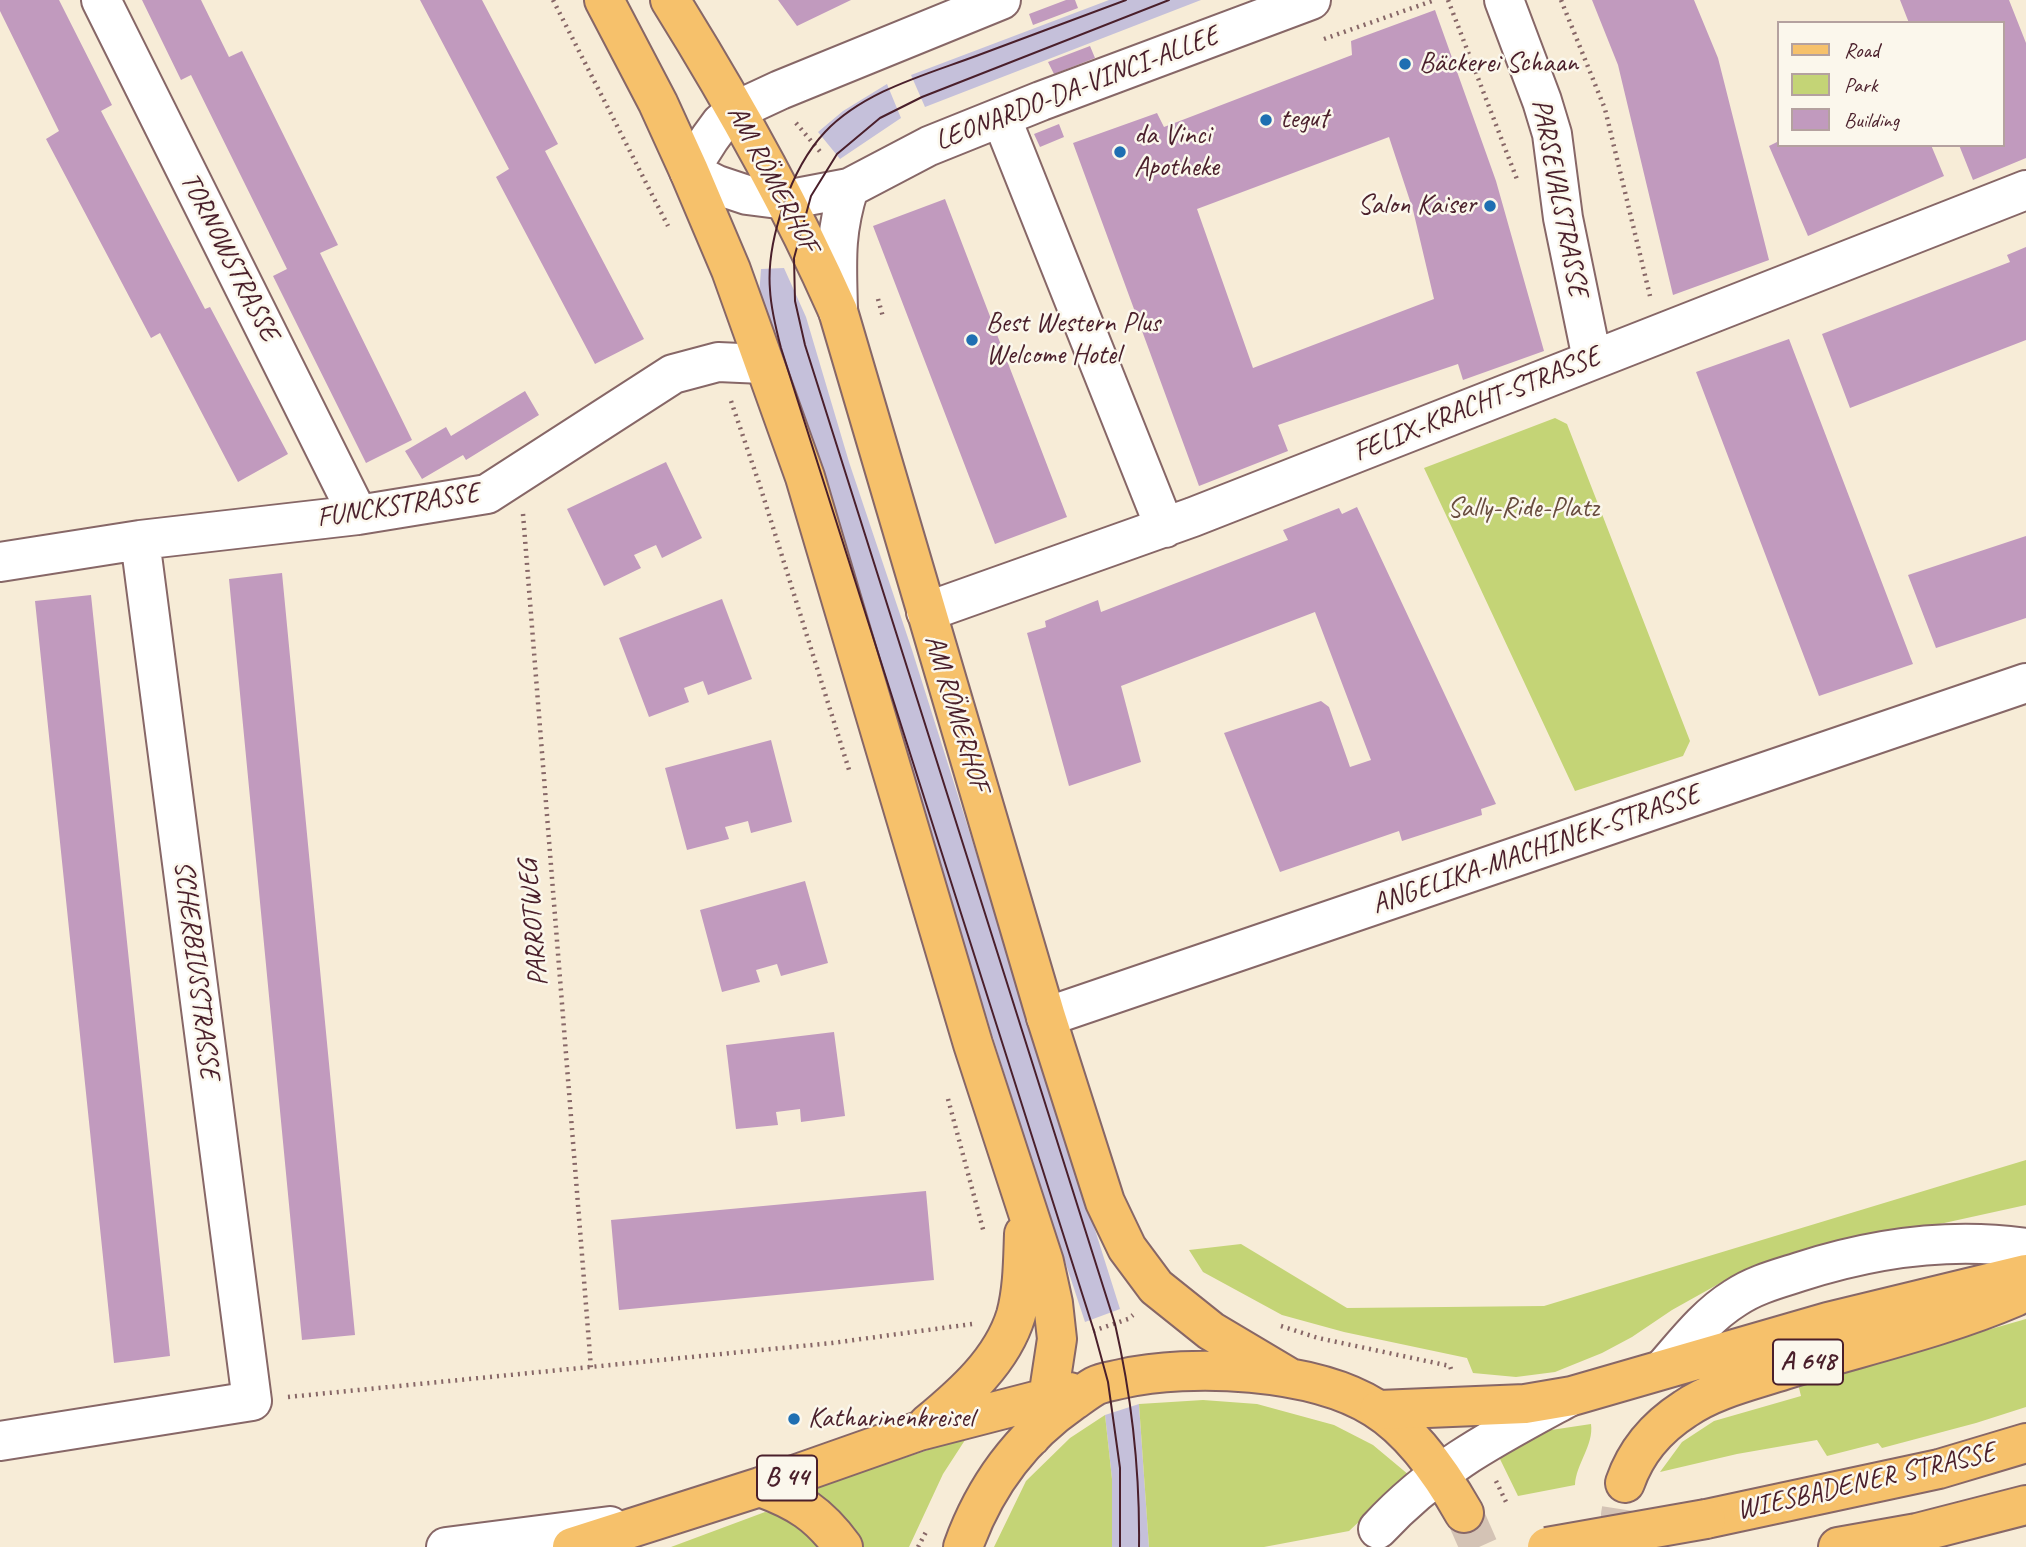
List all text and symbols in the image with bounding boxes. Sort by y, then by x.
street label: LEONARDO-DA-VINCI-ALLEE [931,19,1223,159]
legend [1778,21,2005,147]
text: Road [1844,37,1879,63]
place label: Bäckerei Schaan [1419,47,1578,81]
marker: Bäckerei Schaan [1397,56,1413,72]
text: Park [1844,72,1877,98]
street label: PARSEVALSTRASSE [1523,96,1595,300]
street label: AM RÖMERHOF [719,100,825,258]
place label: tegut [1280,103,1328,137]
text: Building [1844,107,1899,133]
marker: tegut [1258,112,1274,128]
place label: da Vinci Apotheke [1134,119,1219,185]
marker: da Vinci Apotheke [1112,144,1128,160]
street label: TORNOWSTRASSE [172,167,286,347]
place label: Salon Kaiser [1357,189,1476,223]
marker: Salon Kaiser [1482,198,1498,214]
place label: Best Western Plus Welcome Hotel [986,307,1160,373]
marker: Best Western Plus Welcome Hotel [964,332,980,348]
street label: FELIX-KRACHT-STRASSE [1349,340,1605,470]
street label: FUNCKSTRASSE [314,477,482,535]
park label: Sally-Ride-Platz [1447,492,1599,526]
street label: AM RÖMERHOF [916,631,996,795]
street label: ANGELIKA-MACHINEK-STRASSE [1368,778,1704,922]
street label: PARROTWEG [512,858,556,988]
street label: SCHERBIUSSTRASSE [166,859,226,1081]
road number: A 648 [1773,1340,1843,1385]
place label: Katharinenkreisel [808,1402,974,1436]
marker: Katharinenkreisel [786,1411,802,1427]
street label: WIESBADENER STRASSE [1733,1436,1999,1528]
road number: B 44 [757,1456,817,1500]

